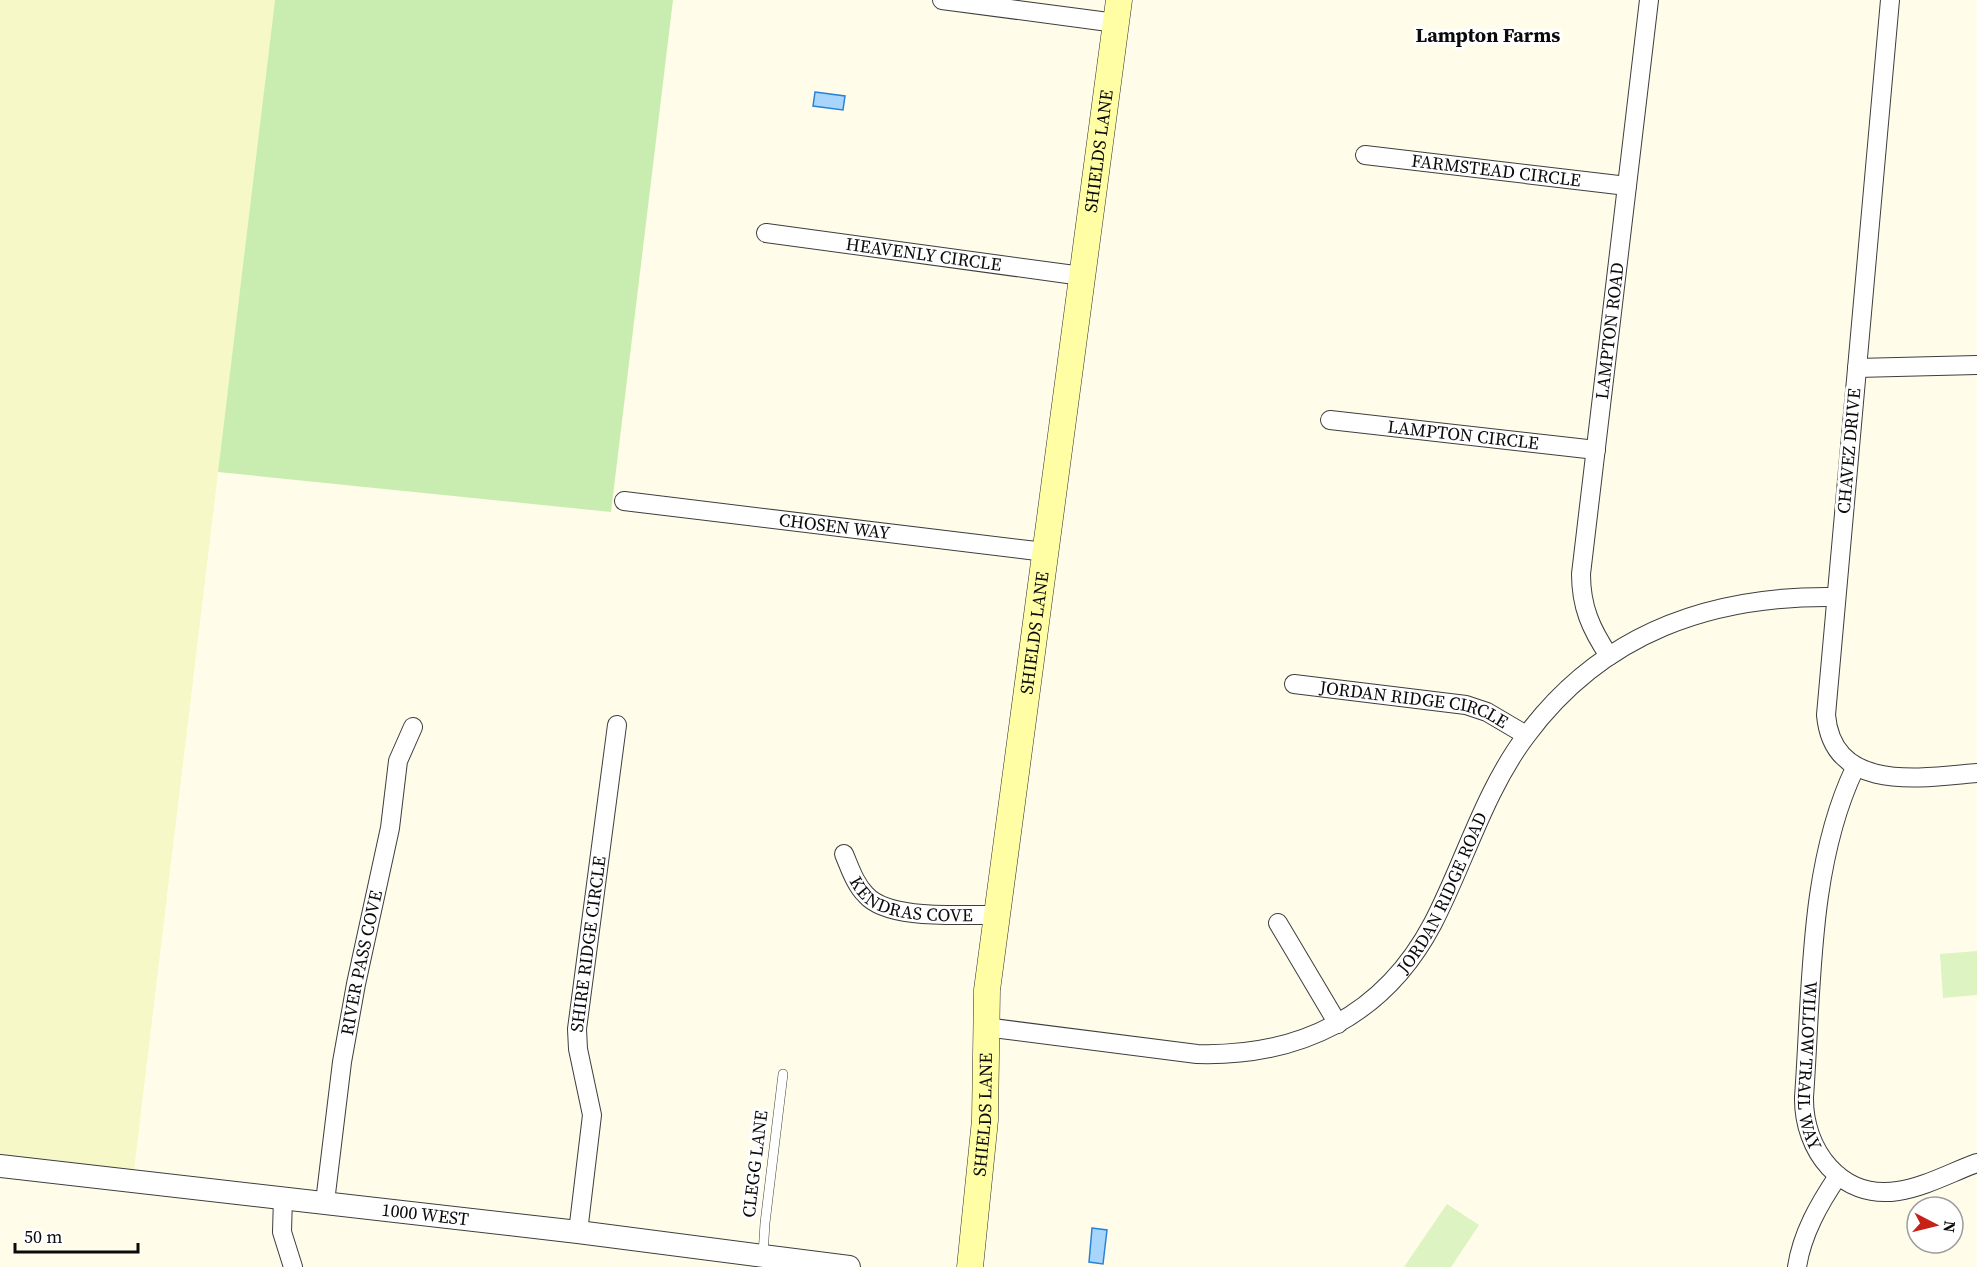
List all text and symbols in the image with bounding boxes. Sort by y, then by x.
district label: Lampton Farms [1416,21,1560,49]
street label: SHIELDS LANE [1078,88,1119,214]
street label: FARMSTEAD CIRCLE [1410,148,1582,192]
street label: HEAVENLY CIRCLE [844,231,1003,277]
street label: LAMPTON ROAD [1589,261,1630,401]
street label: CHAVEZ DRIVE [1831,387,1866,515]
street label: LAMPTON CIRCLE [1386,414,1540,455]
street label: CHOSEN WAY [778,507,892,545]
street label: SHIELDS LANE [1014,570,1055,696]
street label: JORDAN RIDGE CIRCLE [1317,674,1513,734]
street label: JORDAN RIDGE ROAD [1390,808,1493,979]
street label: SHIRE RIDGE CIRCLE [564,854,612,1034]
street label: KENDRAS COVE [844,872,973,927]
street label: RIVER PASS COVE [334,888,388,1037]
street label: WILLOW TRAIL WAY [1792,980,1828,1155]
street label: SHIELDS LANE [966,1053,998,1178]
street label: CLEGG LANE [736,1109,774,1219]
north arrow [1905,1195,1965,1255]
street label: 1000 WEST [380,1197,470,1231]
scale bar [15,1216,138,1254]
text: N [1938,1220,1962,1234]
text: 50 m [24,1224,62,1249]

